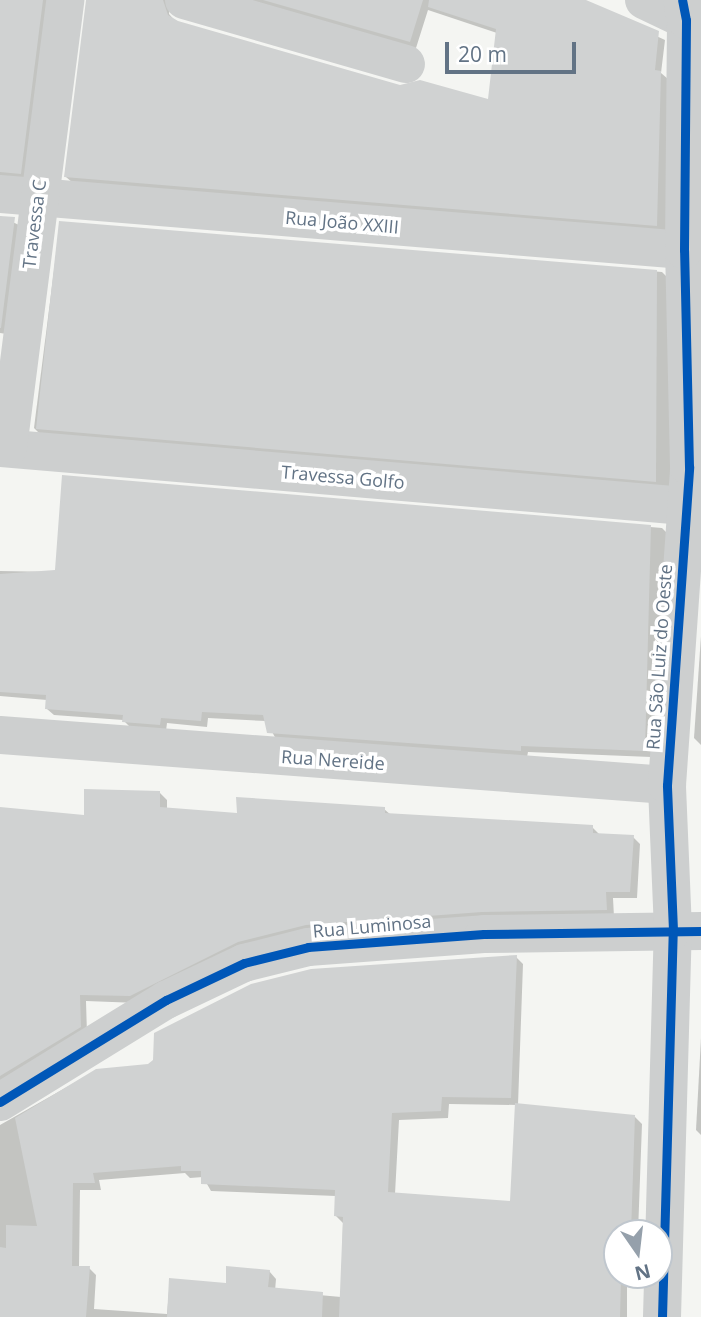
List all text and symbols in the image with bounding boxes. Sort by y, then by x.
scale bar [449,28,580,72]
text: 20 m [458,40,507,68]
street label: Travessa C [18,178,50,270]
street label: Rua João XXIII [284,206,400,238]
street label: Travessa Golfo [281,461,405,493]
street label: Rua São Luiz do Oeste [642,563,676,751]
street label: Rua Nereide [281,746,385,774]
street label: Rua Luminosa [312,910,432,942]
north arrow [603,1219,673,1289]
text: N [632,1258,653,1287]

